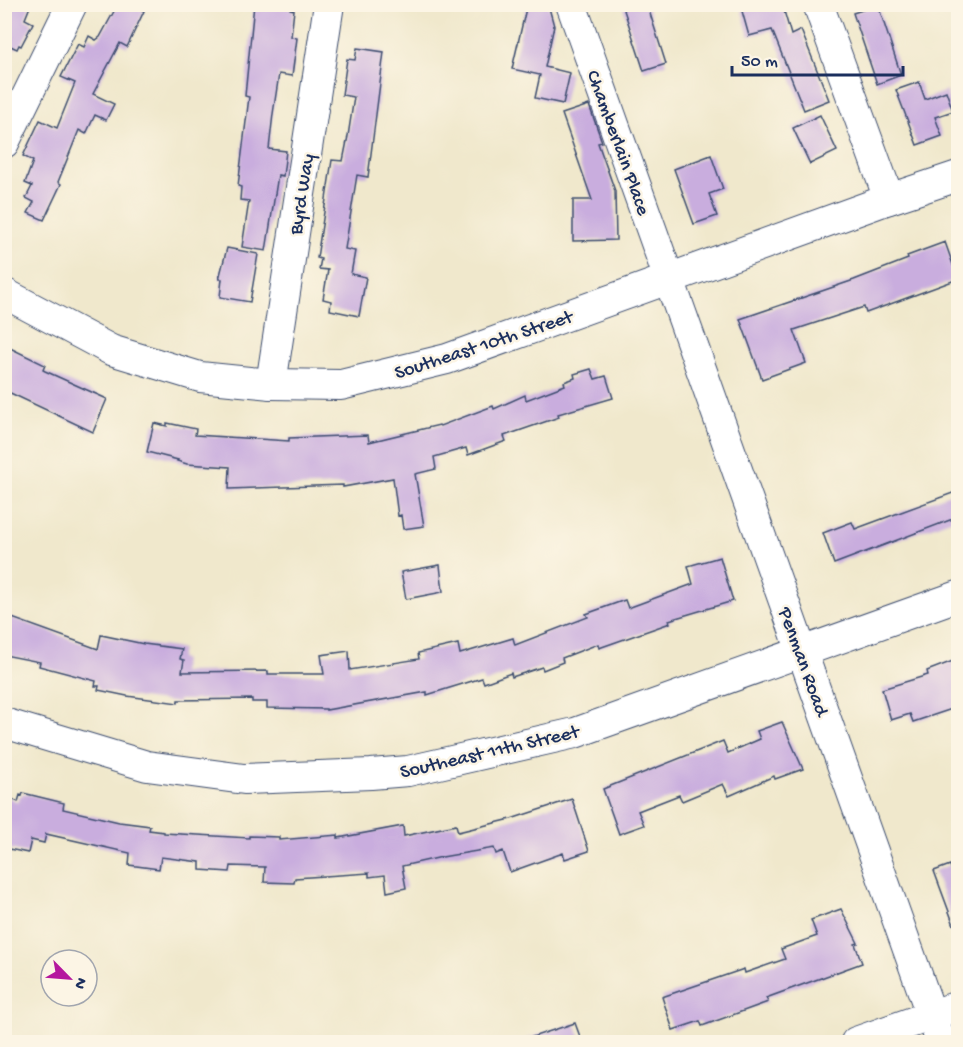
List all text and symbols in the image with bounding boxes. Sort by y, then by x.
scale bar [732,39,903,77]
text: 50 m [741,52,778,73]
street label: Chamberlain Place [580,68,654,219]
street label: Byrd Way [286,152,321,238]
street label: Southeast 10th Street [392,306,578,386]
street label: Penman Road [771,604,833,722]
street label: Southeast 11th Street [398,721,583,785]
north arrow [39,948,99,1008]
text: N [68,974,90,992]

